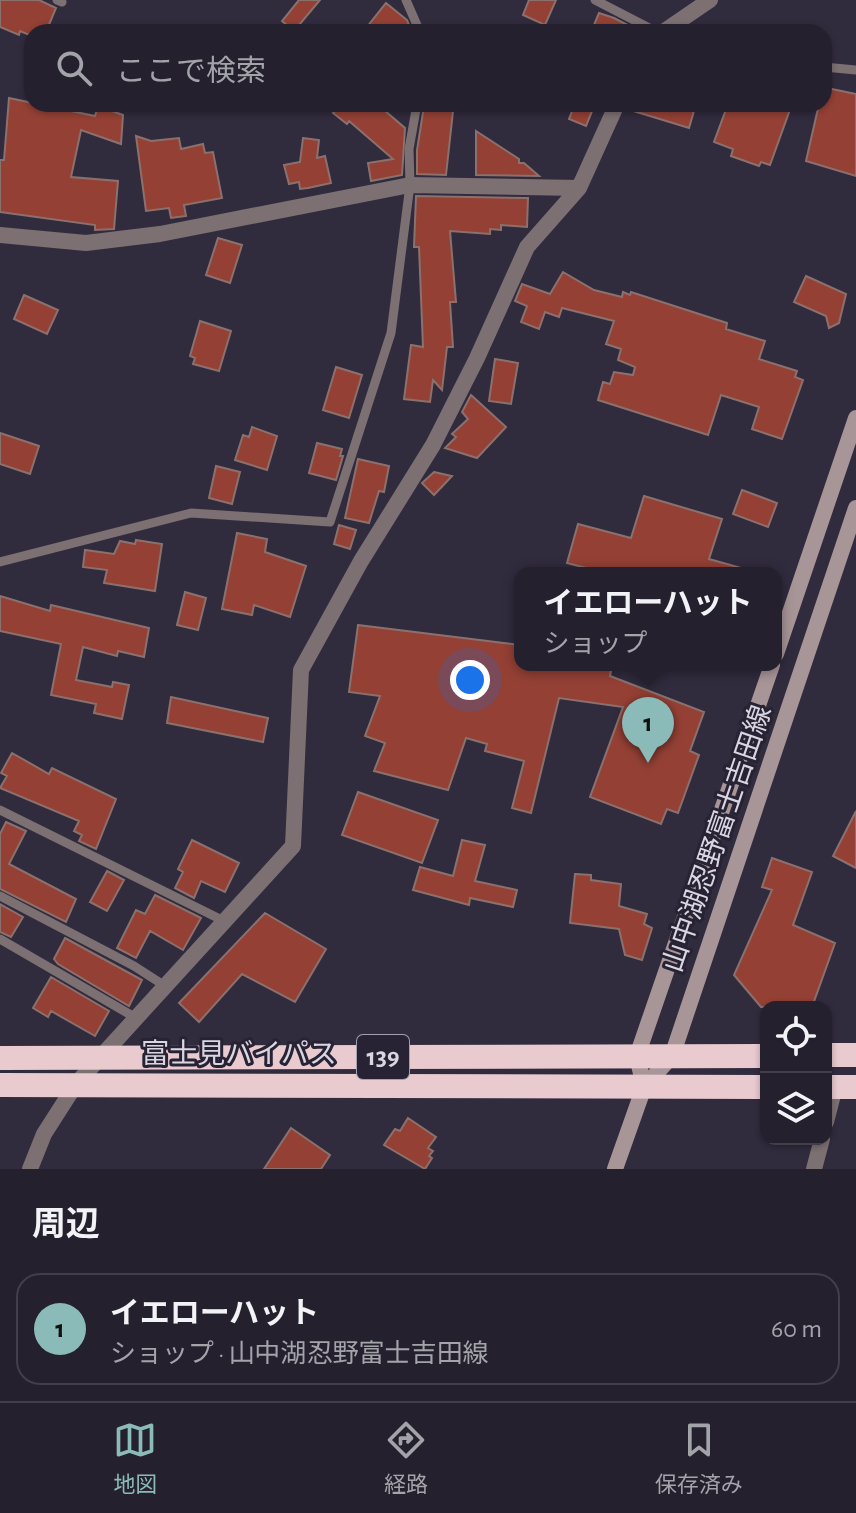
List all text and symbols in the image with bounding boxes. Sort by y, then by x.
search box [24,24,832,112]
icon: search [52,46,96,90]
text: ここで検索 [116,57,266,87]
popup [514,567,782,671]
text: イエローハット [543,589,753,619]
text: ショップ [543,631,647,657]
your location [450,660,490,700]
pin: 1 [622,697,674,763]
street label: 山中湖忍野富士吉田線 [657,701,777,976]
map controls [760,1001,832,1145]
button: locate [760,1001,832,1073]
road number: 139 [357,1035,409,1079]
street label: 富士見バイパス [141,1039,337,1069]
button: layers [760,1073,832,1145]
text: 周辺 [32,1208,100,1242]
text: イエローハット [110,1299,319,1329]
text: 1 [55,1316,65,1342]
text: 60 m [771,1316,822,1342]
text: ショップ · 山中湖忍野富士吉田線 [110,1341,489,1367]
tab: 地図 [113,1418,157,1498]
tab: 経路 [384,1418,428,1498]
tab: 保存済み [655,1418,743,1498]

